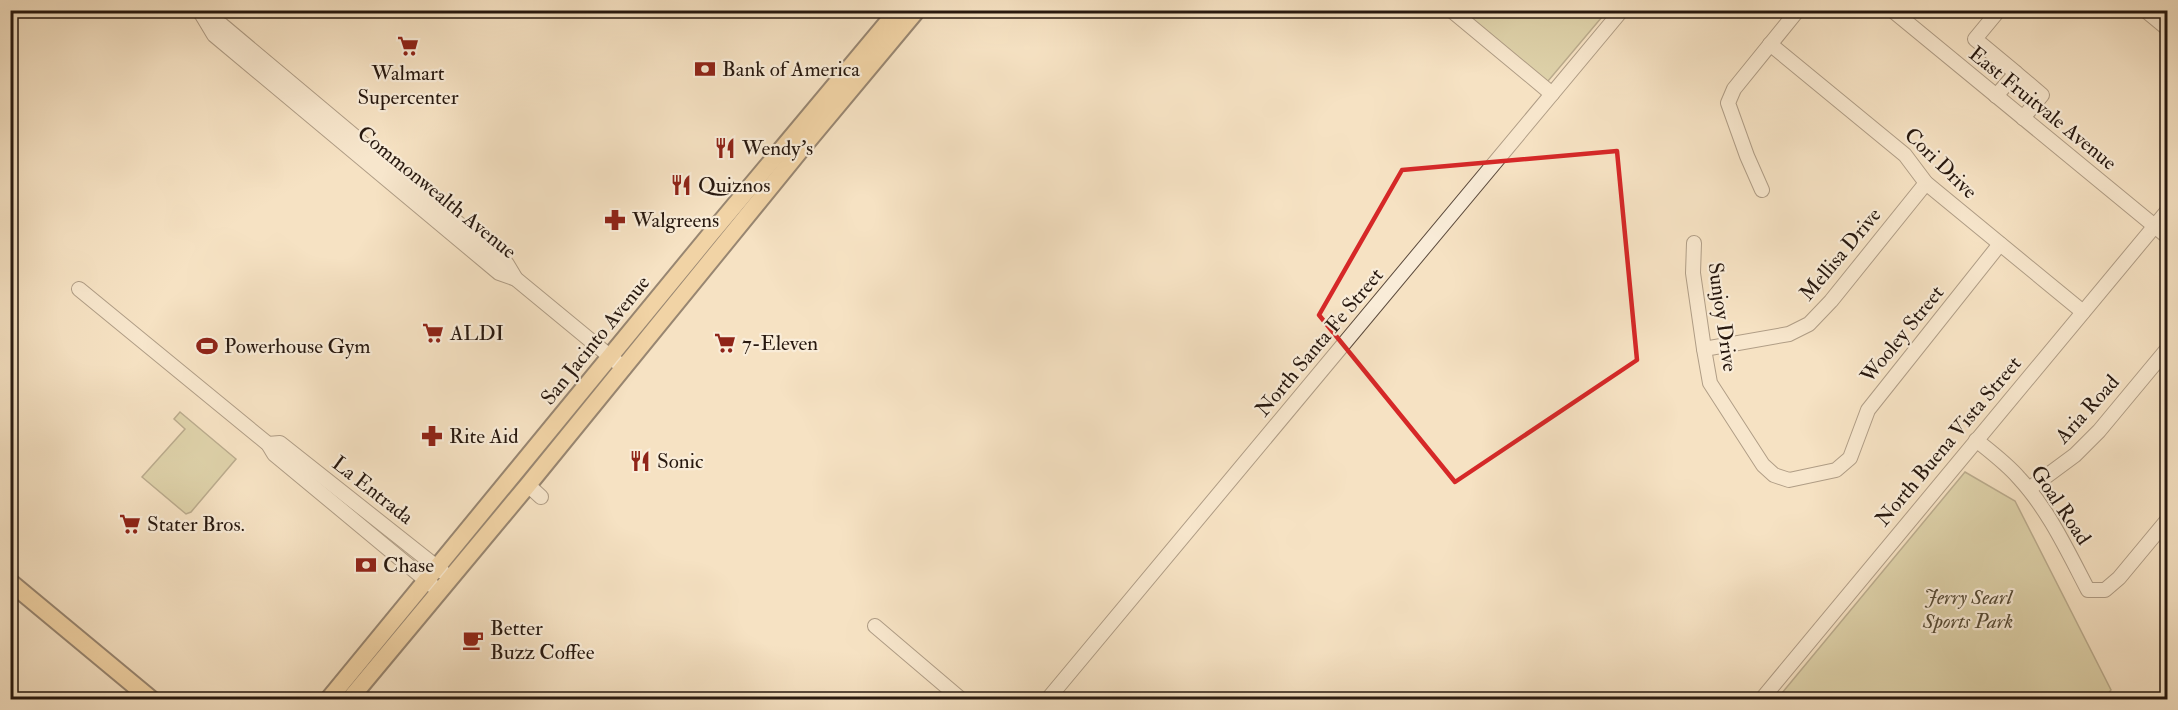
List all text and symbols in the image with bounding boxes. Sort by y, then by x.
supermarket icon: Walmart Supercenter [396,34,420,58]
street label: East Fruitvale Avenue [1963,40,2122,176]
place label: Bank of America [722,56,860,83]
bank icon: Bank of America [693,57,717,81]
place label: Walmart Supercenter [358,60,459,111]
street label: Commonwealth Avenue [352,120,522,265]
street label: Cori Drive [1898,122,1983,205]
place label: Wendy's [741,135,813,162]
restaurant icon: Wendy's [713,136,737,160]
place label: Quiznos [698,172,770,199]
restaurant icon: Quiznos [669,173,693,197]
street label: Mellisa Drive [1794,202,1887,306]
place label: Walgreens [631,207,719,234]
pharmacy icon: Walgreens [603,208,627,232]
street label: Sunjoy Drive [1701,261,1744,374]
street label: North Santa Fe Street [1249,262,1390,422]
street label: San Jacinto Avenue [535,270,656,411]
street label: Wooley Street [1854,280,1950,389]
place label: ALDI [449,320,504,347]
supermarket icon: ALDI [421,321,445,345]
place label: 7-Eleven [742,330,818,357]
supermarket icon: 7-Eleven [713,331,737,355]
place label: Powerhouse Gym [224,333,371,360]
sports icon: Powerhouse Gym [195,334,219,358]
street label: North Buena Vista Street [1869,351,2028,532]
street label: Aria Road [2049,369,2126,450]
place label: Rite Aid [449,423,519,450]
pharmacy icon: Rite Aid [420,424,444,448]
place label: Sonic [657,448,704,475]
restaurant icon: Sonic [628,449,652,473]
street label: La Entrada [326,450,419,531]
street label: Goal Road [2024,460,2097,551]
place label: Stater Bros. [147,511,245,538]
supermarket icon: Stater Bros. [118,512,142,536]
place label: Chase [383,552,434,579]
bank icon: Chase [354,553,378,577]
park label: Jerry Searl Sports Park [1922,584,2014,635]
place label: Better Buzz Coffee [490,615,595,666]
cafe icon: Better Buzz Coffee [461,628,485,652]

